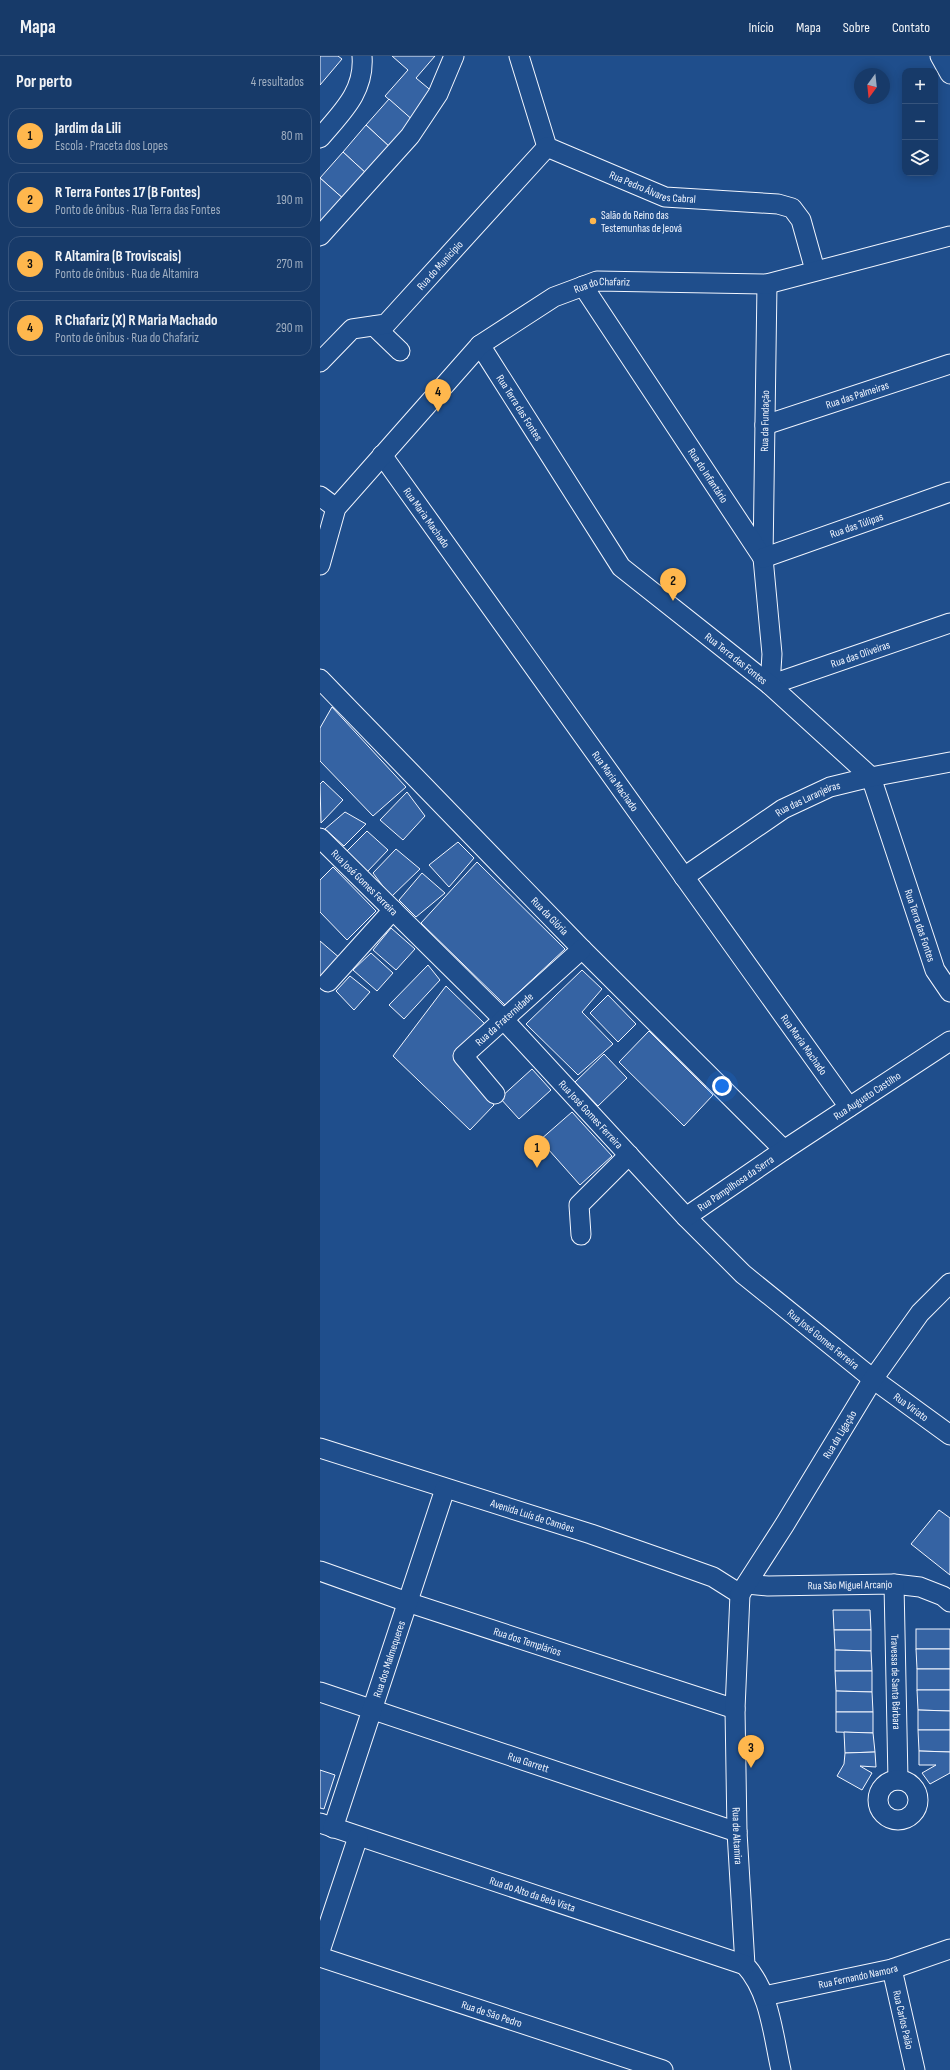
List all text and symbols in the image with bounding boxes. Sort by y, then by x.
text: Mapa [20,16,56,39]
text: Início [748,19,774,36]
text: Mapa [796,19,821,36]
text: Sobre [843,19,870,36]
text: Contato [892,19,930,36]
north arrow [854,68,890,104]
map controls [902,68,938,176]
button: + [902,68,938,104]
text: Por perto [16,72,72,92]
text: 4 resultados [251,74,304,90]
button: − [902,104,938,140]
text: Jardim da Lili [55,119,121,138]
text: 1 [27,128,33,144]
text: 80 m [281,128,303,144]
text: Escola · Praceta dos Lopes [55,138,168,154]
button: layers [902,140,938,176]
street label: Rua Pedro Álvares Cabral [608,168,696,205]
text: R Terra Fontes 17 (B Fontes) [55,183,200,202]
text: 2 [27,192,33,208]
text: 190 m [276,192,303,208]
text: Ponto de ônibus · Rua Terra das Fontes [55,202,220,218]
place label: Salão do Reino das Testemunhas de Jeová [601,209,682,235]
marker: Salão do Reino das Testemunhas de Jeová [588,216,598,226]
street label: Rua do Município [414,237,466,292]
text: R Altamira (B Troviscais) [55,247,181,266]
text: 3 [27,256,33,272]
text: 270 m [276,256,303,272]
text: Ponto de ônibus · Rua de Altamira [55,266,199,282]
street label: Rua do Chafariz [572,275,630,296]
text: R Chafariz (X) R Maria Machado [55,311,217,330]
text: 4 [27,320,33,336]
text: 290 m [276,320,303,336]
text: Ponto de ônibus · Rua do Chafariz [55,330,199,346]
street label: Rua Terra das Fontes [494,372,545,443]
street label: Rua das Palmeiras [824,378,890,411]
pin: 4 [425,379,451,412]
street label: Rua da Fundação [758,390,772,452]
street label: Rua do Infantário [685,445,731,506]
street label: Rua Maria Machado [401,485,453,551]
street label: Rua das Túlipas [828,510,885,540]
pin: 2 [660,568,686,601]
street label: Rua Terra das Fontes [703,630,770,687]
street label: Rua das Oliveiras [829,638,892,670]
street label: Rua Maria Machado [590,748,642,814]
street label: Rua das Laranjeiras [773,778,841,819]
street label: Rua José Gomes Ferreira [329,847,401,918]
street label: Rua Terra das Fontes [902,887,938,963]
street label: Rua da Glória [528,894,571,938]
street label: Rua da Fraternidade [473,990,536,1048]
street label: Rua Maria Machado [778,1012,830,1077]
street label: Rua Augusto Castilho [831,1069,903,1122]
your location [712,1076,732,1096]
street label: Rua José Gomes Ferreira [556,1077,626,1151]
pin: 1 [524,1135,550,1168]
street label: Rua Pampilhosa da Serra [695,1153,776,1214]
street label: Rua José Gomes Ferreira [785,1306,862,1372]
street label: Rua Viriato [891,1390,932,1424]
street label: Rua da Ligação [820,1408,859,1461]
street label: Avenida Luís de Camões [488,1496,576,1535]
street label: Rua São Miguel Arcanjo [808,1578,893,1592]
street label: Rua dos Malmequeres [370,1619,408,1699]
street label: Rua dos Templários [492,1624,563,1658]
street label: Travessa de Santa Bárbara [889,1634,903,1730]
pin: 3 [738,1735,764,1768]
street label: Rua Garrett [506,1749,551,1775]
street label: Rua de Altamira [730,1807,745,1865]
street label: Rua do Alto da Bela Vista [488,1874,577,1914]
street label: Rua Fernando Namora [817,1961,899,1991]
street label: Rua Carlos Paião [891,1989,917,2051]
street label: Rua de São Pedro [460,1998,524,2030]

